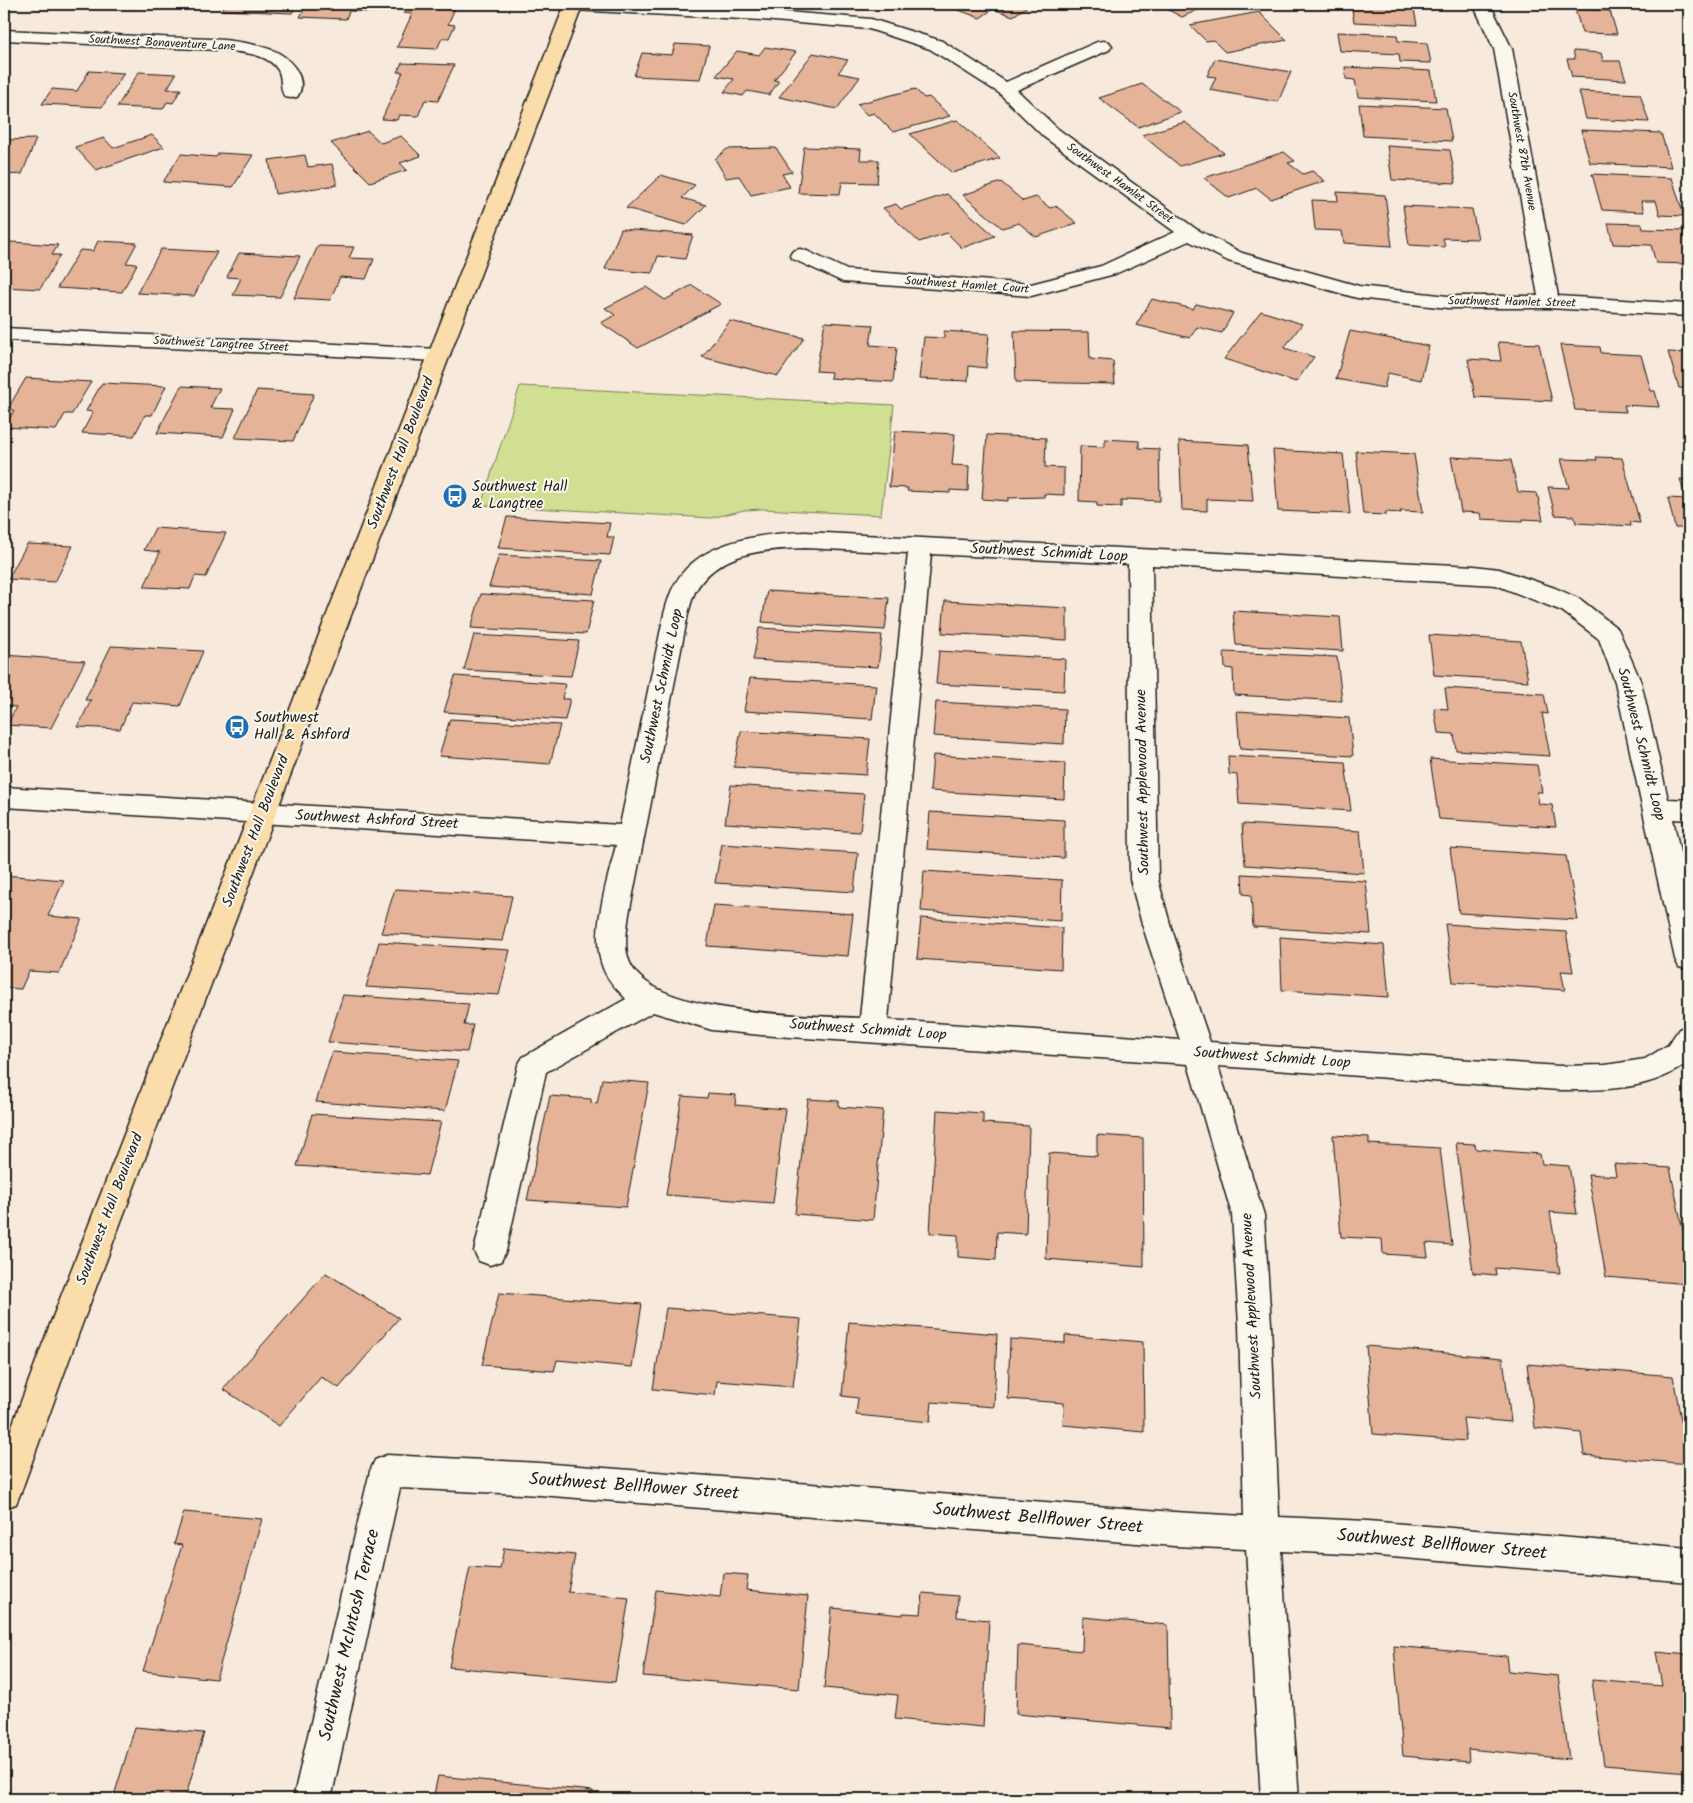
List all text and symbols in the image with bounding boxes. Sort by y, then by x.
street label: Southwest Bonaventure Lane [88,30,237,56]
street label: Southwest 87th Avenue [1502,90,1542,213]
street label: Southwest Hamlet Street [1063,138,1178,229]
street label: Southwest Hamlet Court [904,271,1030,299]
street label: Southwest Hamlet Street [1448,291,1577,313]
street label: Southwest Langtree Street [153,331,290,357]
street label: Southwest Hall Boulevard [361,373,441,533]
place label: Southwest Hall & Langtree [472,475,568,516]
bus stop icon: Southwest Hall & Langtree [442,483,468,509]
street label: Southwest Schmidt Loop [970,537,1128,569]
street label: Southwest Schmidt Loop [634,607,690,765]
street label: Southwest Schmidt Loop [1610,665,1672,823]
street label: Southwest Applewood Avenue [1129,689,1157,875]
place label: Southwest Hall & Ashford [254,706,350,747]
bus stop icon: Southwest Hall & Ashford [224,714,250,740]
street label: Southwest Hall Boulevard [216,751,296,911]
street label: Southwest Ashford Street [295,804,459,836]
street label: Southwest Schmidt Loop [789,1013,947,1047]
street label: Southwest Schmidt Loop [1193,1041,1351,1075]
street label: Southwest Hall Boulevard [70,1129,150,1289]
street label: Southwest Applewood Avenue [1235,1212,1269,1400]
street label: Southwest Bellflower Street [528,1465,741,1509]
street label: Southwest Bellflower Street [932,1495,1145,1543]
street label: Southwest Bellflower Street [1336,1521,1549,1569]
street label: Southwest McIntosh Terrace [312,1526,388,1744]

